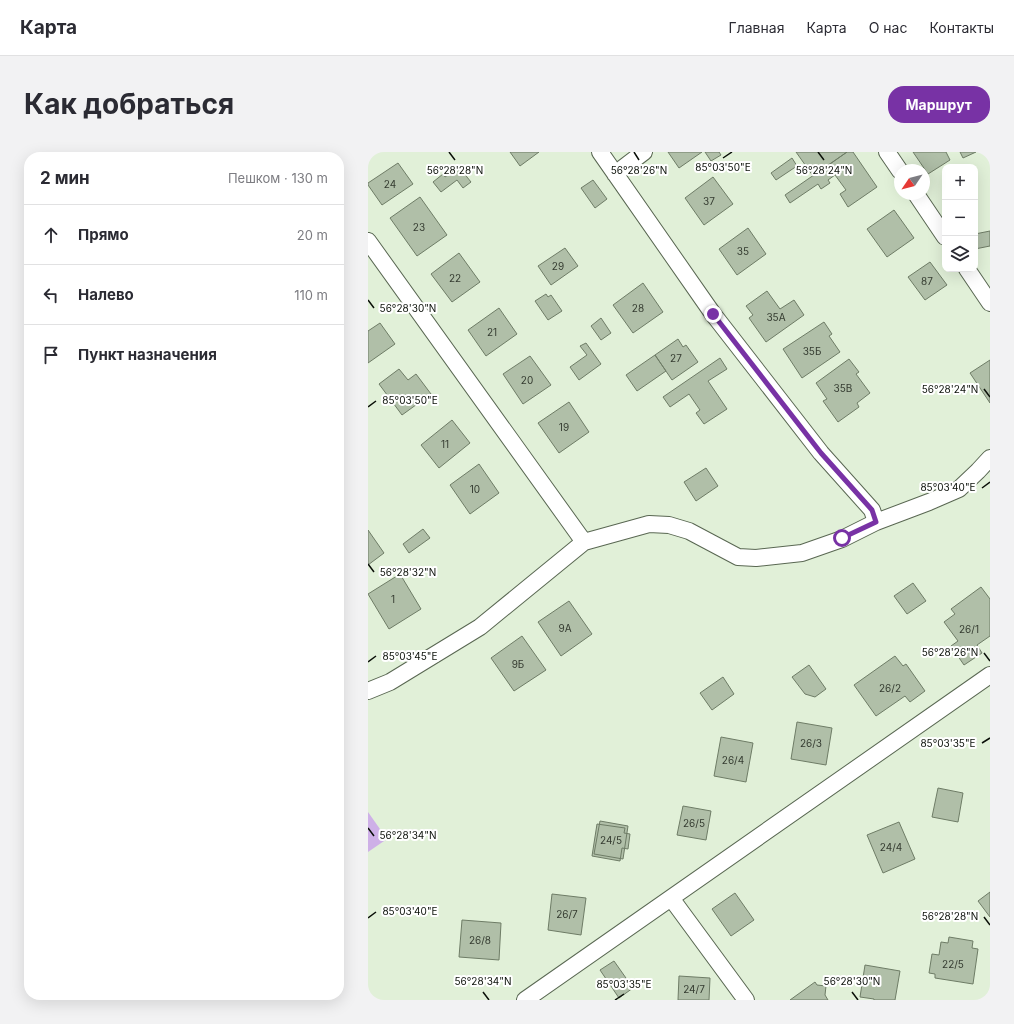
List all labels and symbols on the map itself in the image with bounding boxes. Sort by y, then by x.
text: 85°03'50"E [695,161,751,173]
text: 56°28'28"N [427,164,483,176]
text: 56°28'26"N [611,164,667,176]
text: 56°28'24"N [796,164,852,176]
north arrow [894,164,930,200]
house number: 24 [384,178,396,190]
house number: 37 [703,195,715,207]
house number: 23 [413,221,425,233]
house number: 35 [737,245,749,257]
house number: 29 [552,260,564,272]
house number: 22 [449,272,461,284]
house number: 87 [921,275,933,287]
text: 56°28'30"N [380,302,436,314]
house number: 28 [632,302,644,314]
route end [704,305,722,323]
house number: 35А [766,311,786,323]
house number: 21 [487,326,497,338]
house number: 35Б [803,345,821,357]
house number: 27 [670,352,682,364]
house number: 20 [521,374,533,386]
house number: 35В [834,382,852,394]
text: 56°28'24"N [922,383,978,395]
text: 85°03'50"E [382,394,438,406]
house number: 19 [559,421,569,433]
house number: 11 [441,438,449,450]
text: 85°03'40"E [920,481,976,493]
house number: 10 [470,483,480,495]
route start [833,529,851,547]
text: 56°28'32"N [380,566,436,578]
house number: 1 [391,593,395,605]
house number: 9А [558,622,572,634]
house number: 26/1 [959,623,979,635]
text: 56°28'26"N [922,646,978,658]
text: 85°03'45"E [383,650,437,662]
house number: 9Б [512,658,524,670]
house number: 26/2 [879,682,901,694]
house number: 26/3 [800,737,822,749]
text: 85°03'35"E [920,737,976,749]
house number: 26/4 [722,754,744,766]
house number: 26/5 [683,817,705,829]
text: 56°28'34"N [380,829,436,841]
house number: 24/5 [600,834,622,846]
house number: 24/4 [880,841,902,853]
text: 85°03'40"E [382,905,438,917]
house number: 26/7 [556,908,578,920]
text: 56°28'28"N [922,910,978,922]
house number: 26/8 [469,934,491,946]
house number: 22/5 [942,958,964,970]
text: 56°28'34"N [455,975,511,987]
text: 56°28'30"N [824,975,880,987]
text: 85°03'35"E [596,978,652,990]
house number: 24/7 [683,983,705,995]

